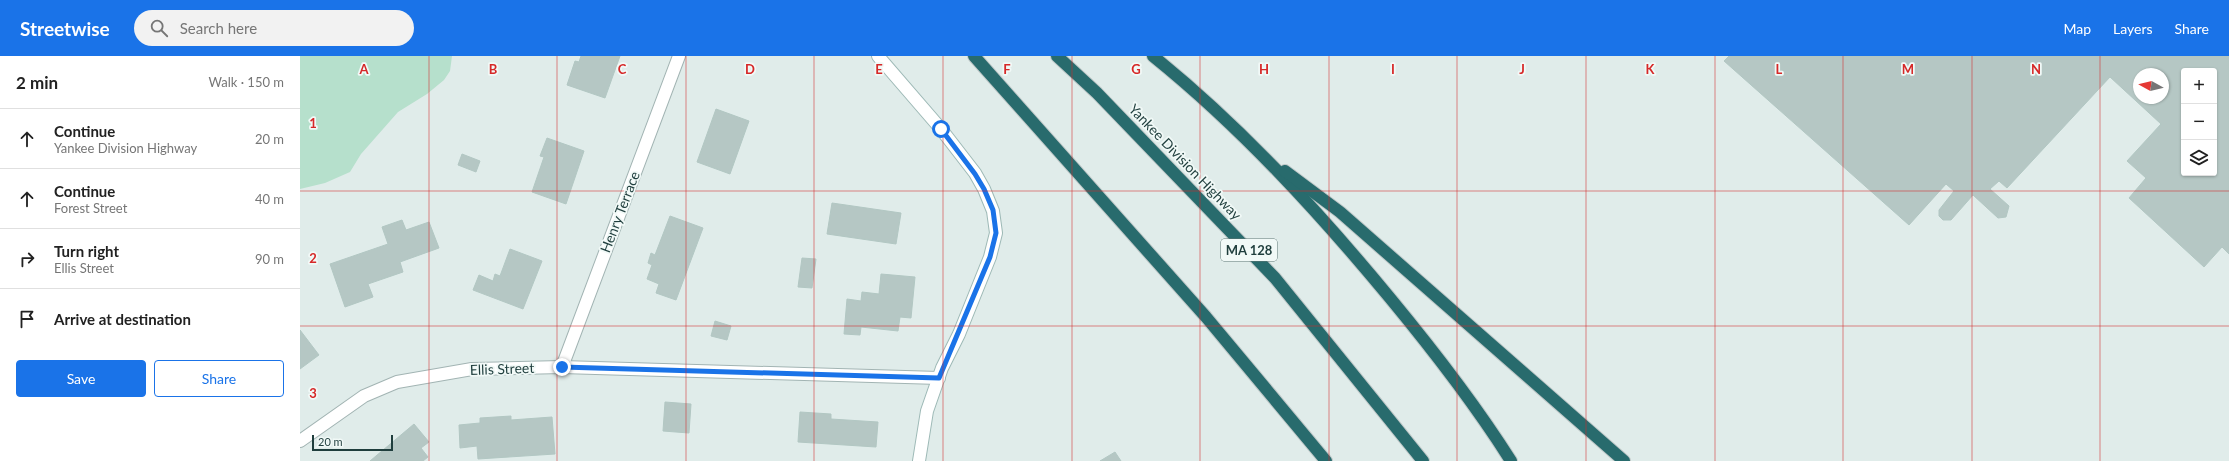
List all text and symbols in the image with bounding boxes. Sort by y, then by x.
search box [134,10,414,46]
text: Streetwise [20,17,110,40]
icon: search [148,17,170,39]
text: Search here [180,19,257,37]
text: Map [2063,20,2091,37]
text: Layers [2113,20,2153,37]
text: Share [2175,20,2209,37]
text: A [358,61,369,77]
text: B [489,61,498,77]
text: C [618,61,627,77]
text: D [745,61,755,77]
text: E [875,61,883,77]
text: F [1003,61,1011,77]
text: G [1131,61,1141,77]
text: H [1259,61,1269,77]
text: I [1391,61,1395,77]
text: J [1519,61,1525,77]
text: K [1646,61,1656,77]
text: L [1776,61,1783,77]
text: M [1902,61,1914,77]
text: N [2031,61,2041,77]
north arrow [2133,68,2169,104]
map controls [2181,68,2217,176]
button: + [2181,68,2217,104]
text: 2 min [16,72,58,93]
text: Walk · 150 m [208,74,284,90]
street label: Yankee Division Highway [1126,100,1246,224]
button: − [2181,104,2217,140]
text: 1 [309,115,317,131]
route start [932,120,950,138]
text: Continue [54,122,115,140]
icon: ahead [16,128,38,150]
text: 20 m [255,131,284,147]
text: Yankee Division Highway [54,140,197,156]
button: layers [2181,140,2217,176]
street label: Henry Terrace [596,169,643,255]
text: Continue [54,182,115,200]
icon: ahead [16,188,38,210]
text: 40 m [255,191,284,207]
text: Forest Street [54,200,127,216]
road number: MA 128 [1221,239,1277,261]
text: Turn right [54,242,119,260]
icon: right [16,248,38,270]
text: 2 [309,250,317,266]
text: 90 m [255,251,284,267]
text: Ellis Street [54,260,114,276]
icon: arrive [16,308,38,330]
text: Arrive at destination [54,310,191,328]
route end [553,358,571,376]
street label: Ellis Street [469,359,535,378]
button: Save [16,360,146,397]
button: Share [154,360,284,397]
text: 3 [309,385,317,401]
scale bar [312,433,393,452]
text: 20 m [318,435,343,448]

